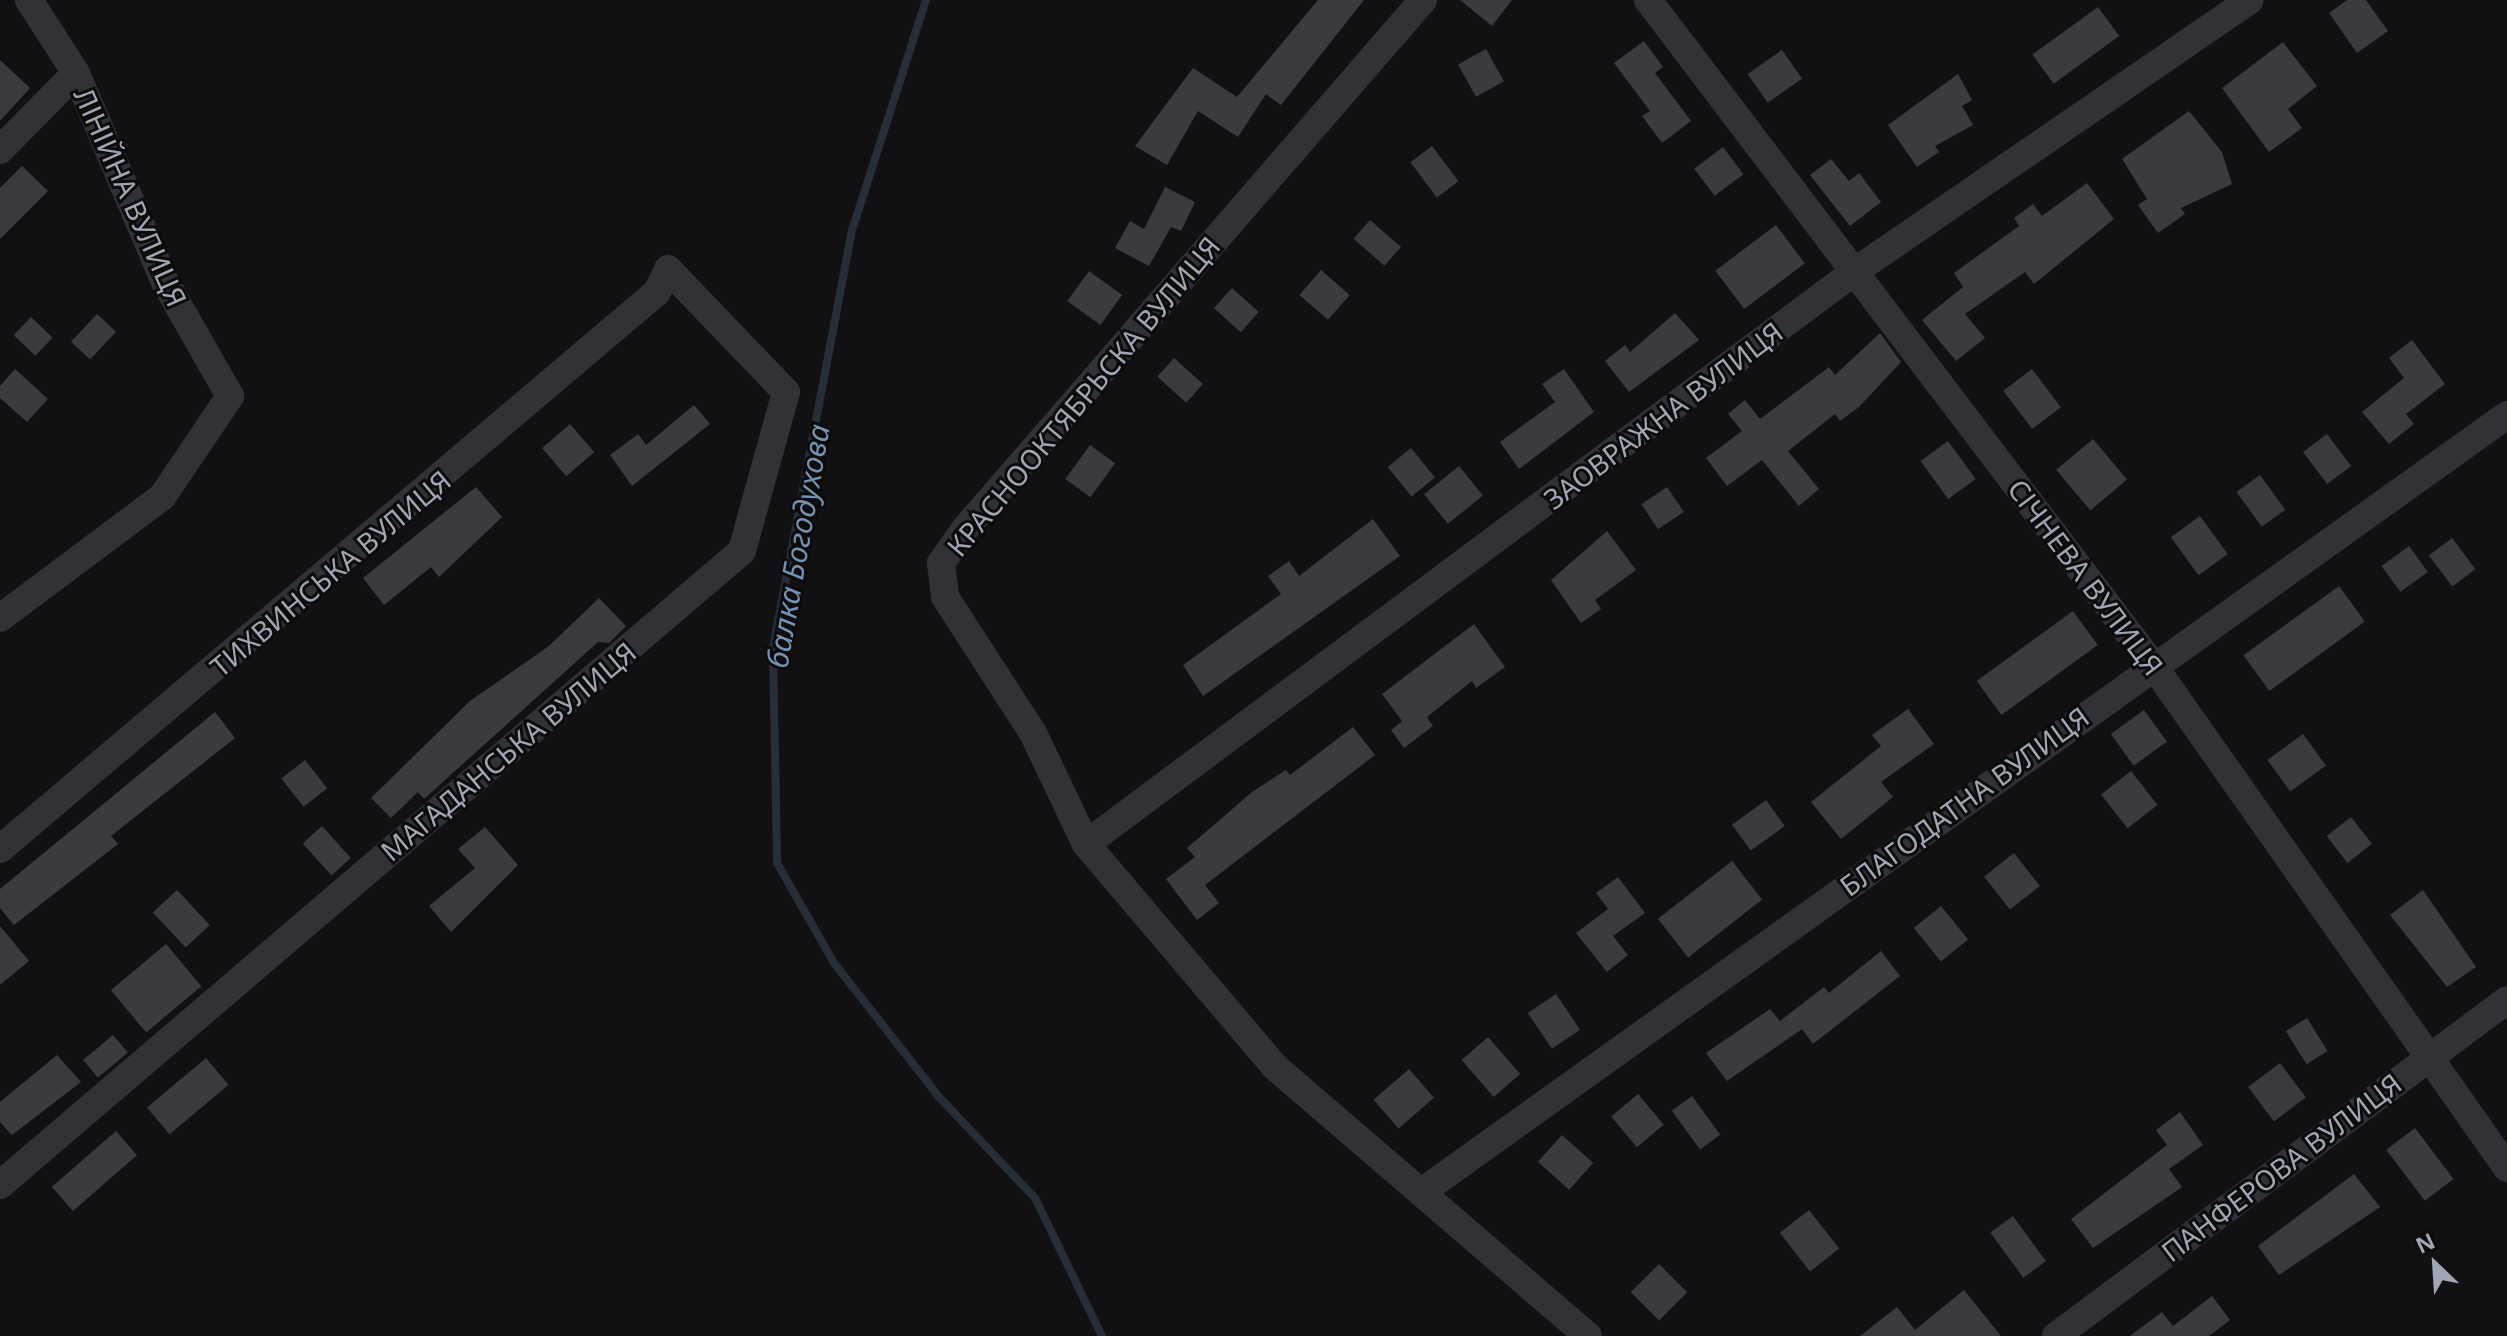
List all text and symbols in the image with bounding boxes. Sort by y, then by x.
street label: ЛІНІЙНА ВУЛИЦЯ [68,83,194,311]
street label: КРАСНООКТЯБРЬСКА ВУЛИЦЯ [939,229,1227,563]
street label: ЗАОВРАЖНА ВУЛИЦЯ [1537,314,1789,516]
water label: балка Богодухова [759,421,837,671]
street label: ТИХВИНСЬКА ВУЛИЦЯ [203,463,457,683]
street label: СІЧНЕВА ВУЛИЦЯ [2001,472,2171,682]
street label: МАГАДАНСЬКА ВУЛИЦЯ [374,635,642,867]
street label: БЛАГОДАТНА ВУЛИЦЯ [1833,699,2095,903]
street label: ПАНФЕРОВА ВУЛИЦЯ [2155,1066,2407,1268]
north arrow [2395,1224,2475,1304]
text: N [2410,1225,2439,1260]

